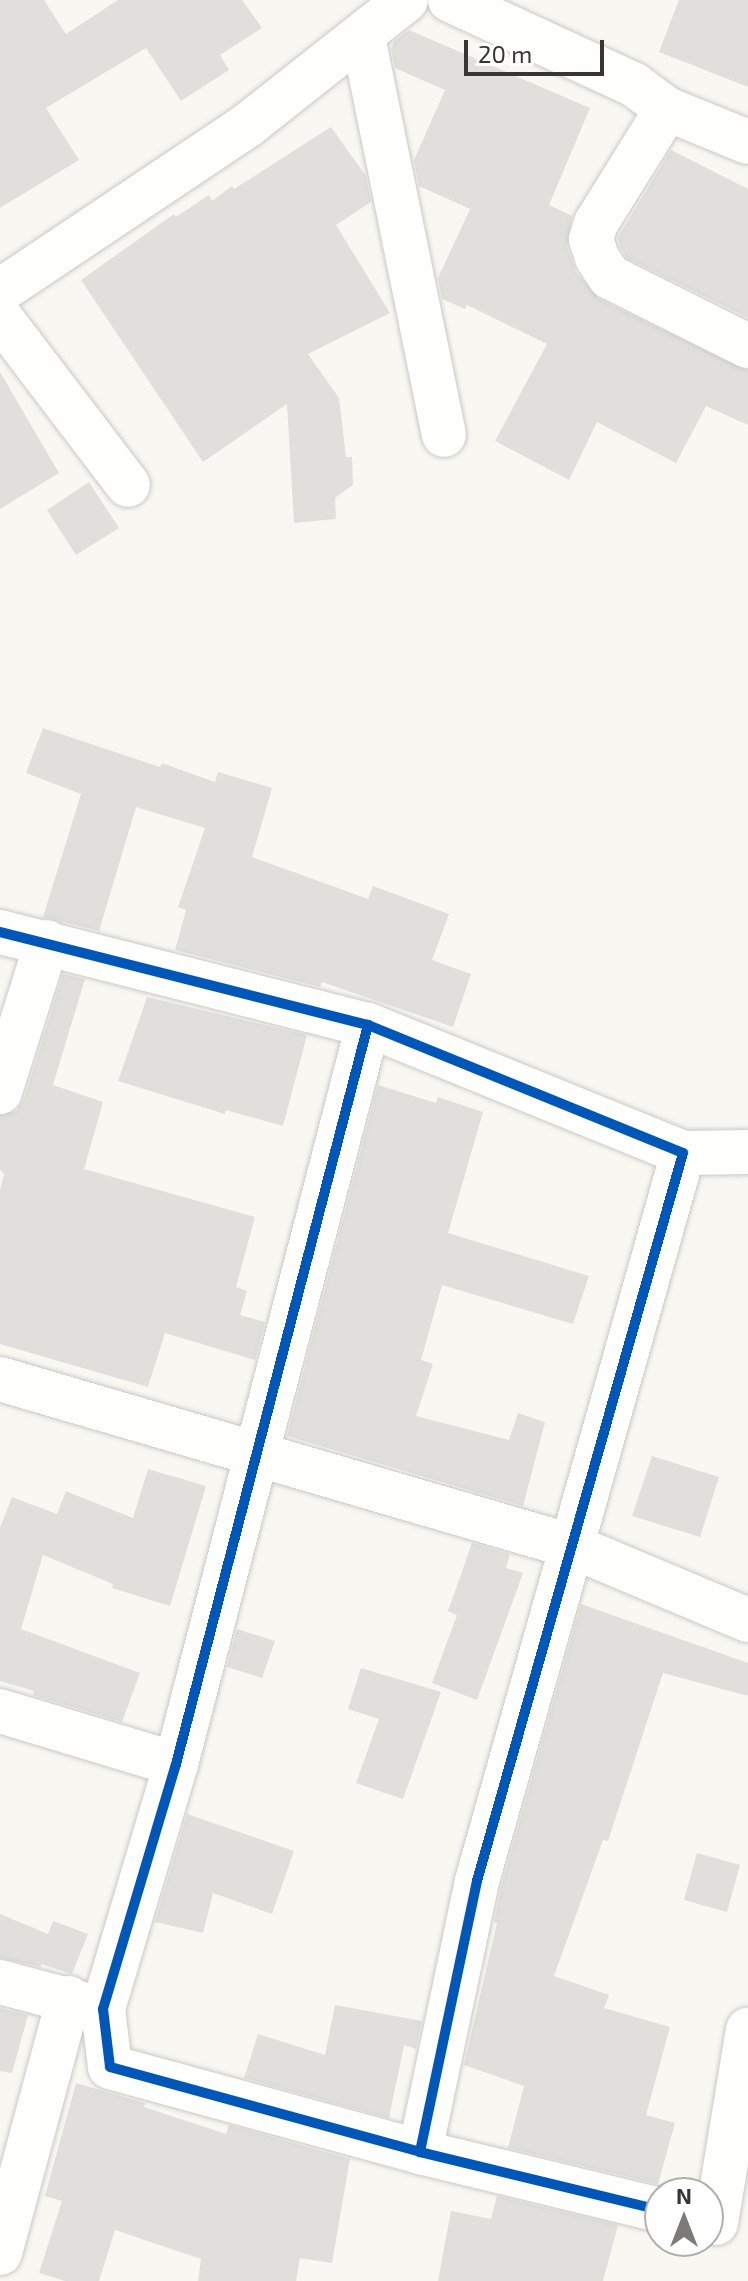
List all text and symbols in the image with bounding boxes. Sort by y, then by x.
scale bar [468,24,608,74]
text: 20 m [478,39,532,68]
north arrow [644,2177,724,2257]
text: N [676,2182,692,2208]

